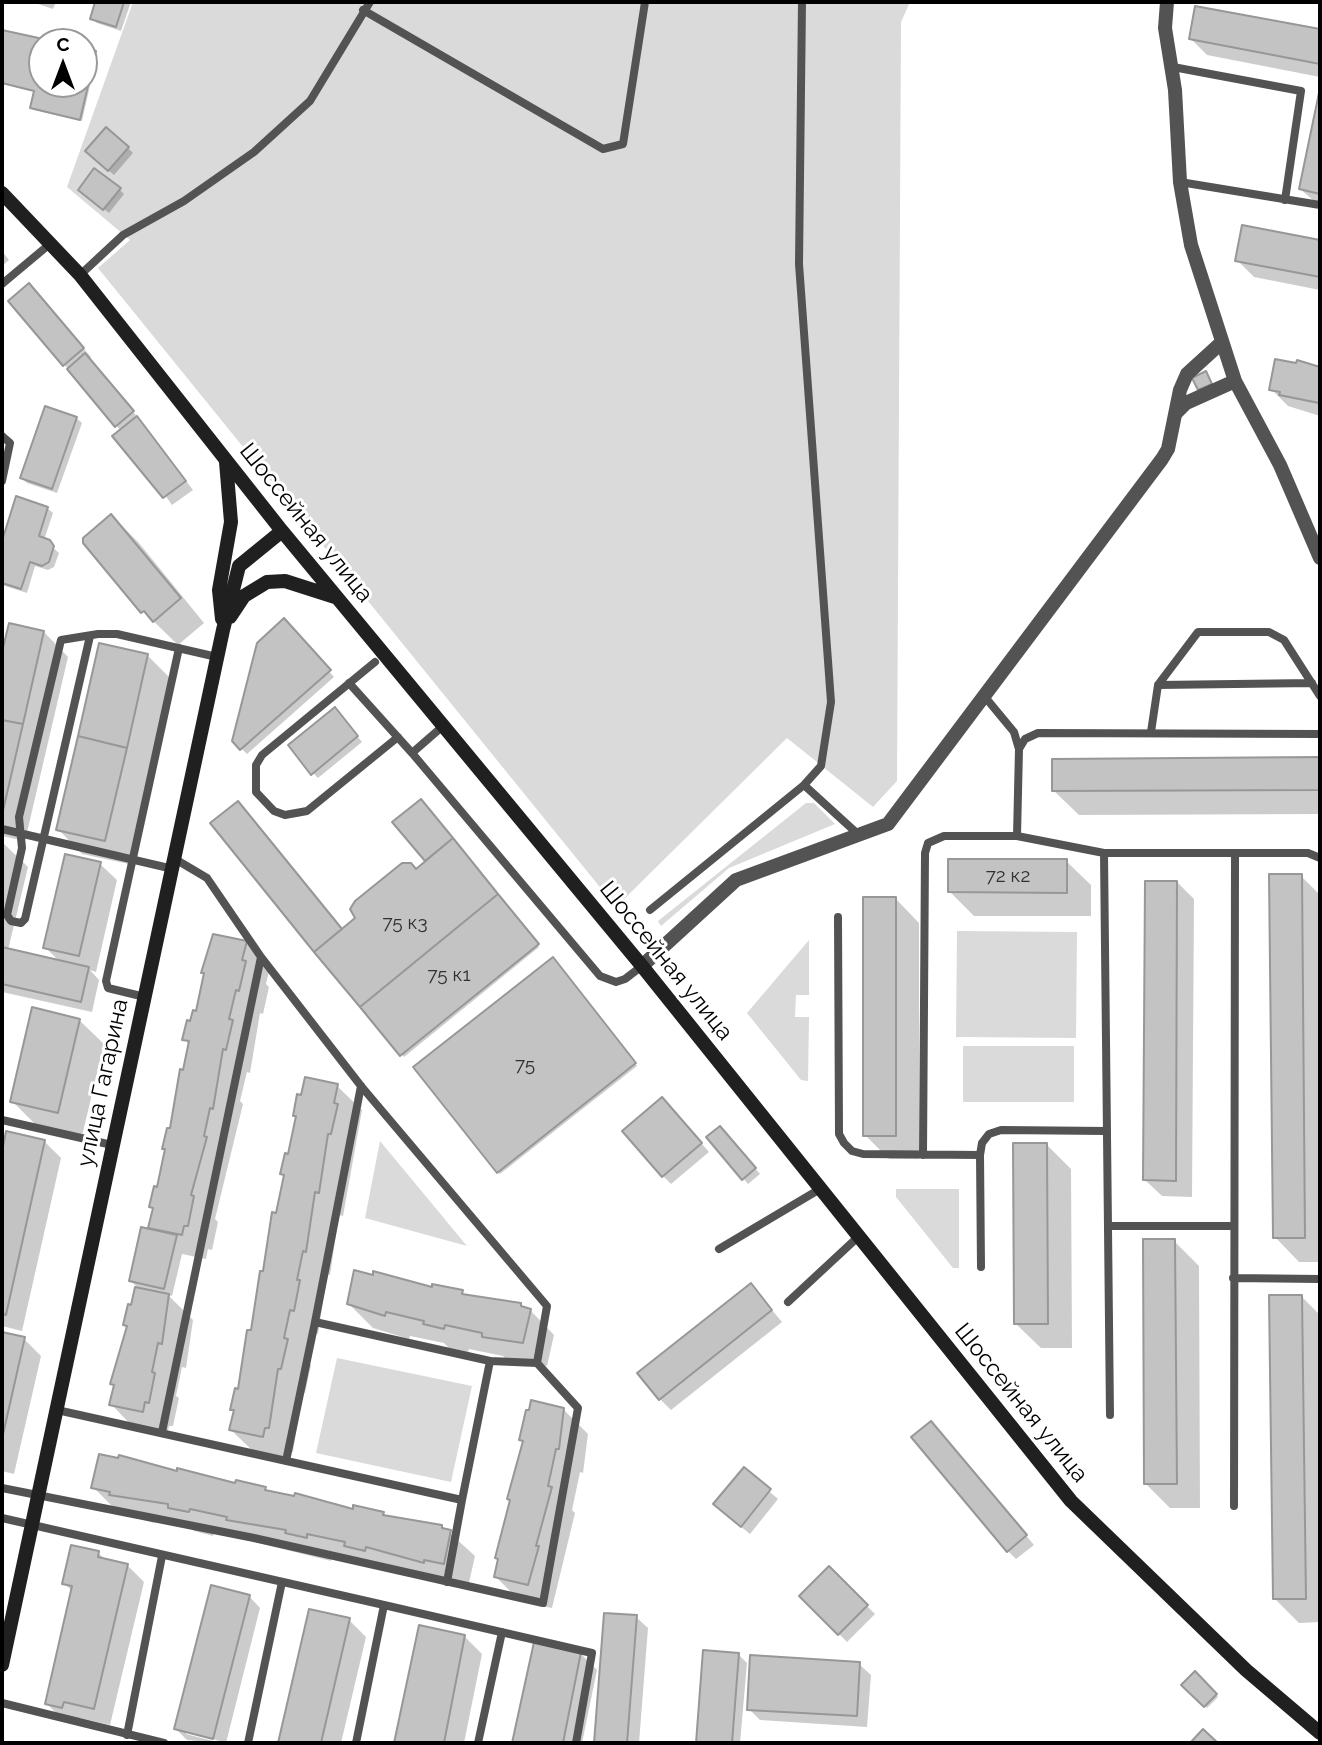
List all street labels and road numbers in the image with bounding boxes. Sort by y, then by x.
street label: Шоссейная улица [233,438,379,608]
street label: Шоссейная улица [593,876,739,1046]
street label: улица Гагарина [72,997,134,1169]
street label: Шоссейная улица [948,1318,1094,1488]

